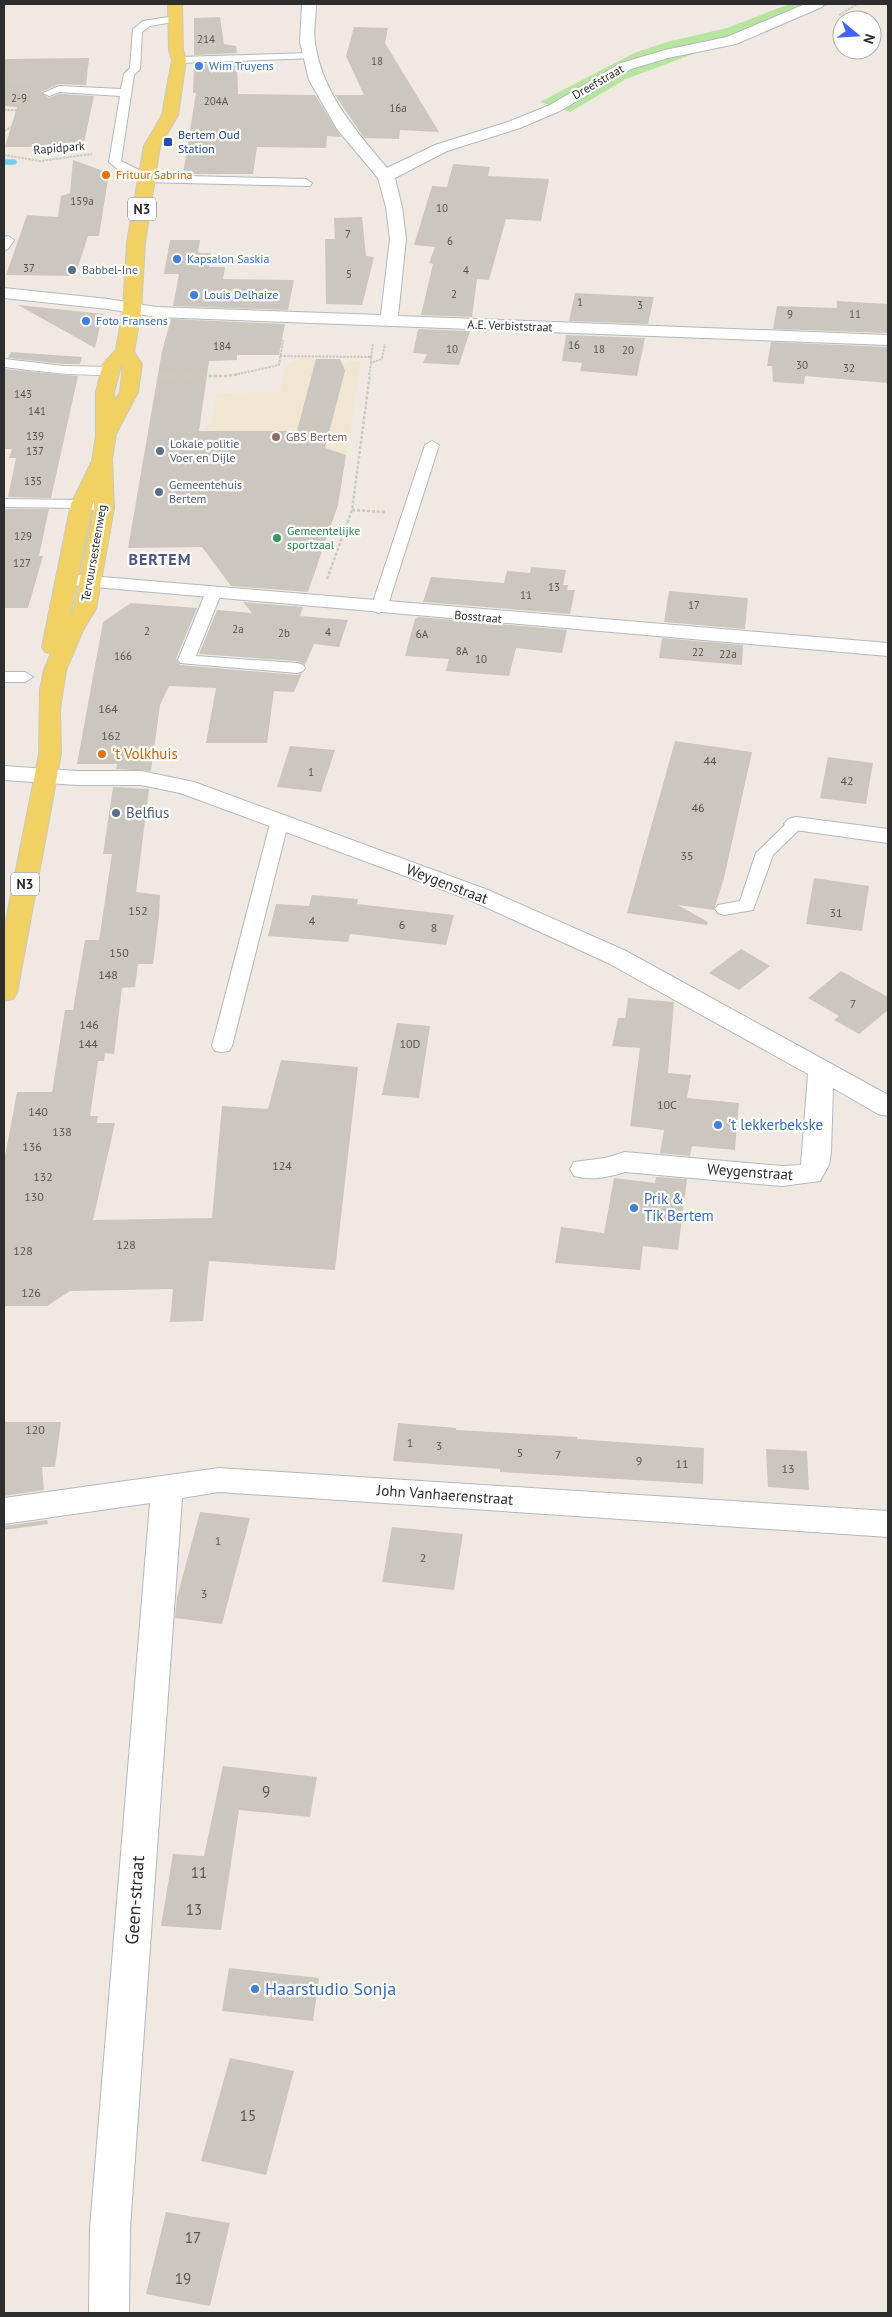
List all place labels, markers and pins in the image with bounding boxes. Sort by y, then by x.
place label: Wim Truyens [209,58,274,73]
marker: Wim Truyens [193,60,205,72]
place label: Bertem Oud Station [178,127,240,156]
marker: Bertem Oud Station [162,136,174,148]
place label: Frituur Sabrina [116,167,192,182]
marker: Frituur Sabrina [100,169,112,181]
place label: Kapsalon Saskia [187,251,269,266]
marker: Kapsalon Saskia [171,253,183,265]
place label: Babbel-Ine [82,262,138,277]
marker: Babbel-Ine [66,264,78,276]
place label: Louis Delhaize [204,287,278,302]
marker: Louis Delhaize [188,289,200,301]
place label: Foto Fransens [96,313,168,328]
marker: Foto Fransens [80,315,92,327]
place label: GBS Bertem [286,429,347,444]
marker: GBS Bertem [270,431,282,443]
place label: Lokale politie Voer en Dijle [169,436,239,465]
marker: Lokale politie Voer en Dijle [154,445,166,457]
place label: Gemeentehuis Bertem [169,477,242,506]
marker: Gemeentehuis Bertem [153,486,165,498]
place label: Gemeentelijke sportzaal [287,523,360,552]
marker: Gemeentelijke sportzaal [271,532,283,544]
place label: 't Volkhuis [112,744,178,763]
marker: 't Volkhuis [96,748,108,760]
place label: Belfius [126,803,169,822]
marker: Belfius [110,807,122,819]
place label: 't lekkerbekske [728,1115,823,1134]
marker: 't lekkerbekske [712,1119,724,1131]
place label: Prik & Tik Bertem [644,1189,714,1225]
marker: Prik & Tik Bertem [628,1202,640,1214]
place label: Haarstudio Sonja [265,1977,396,2000]
marker: Haarstudio Sonja [249,1983,261,1995]

